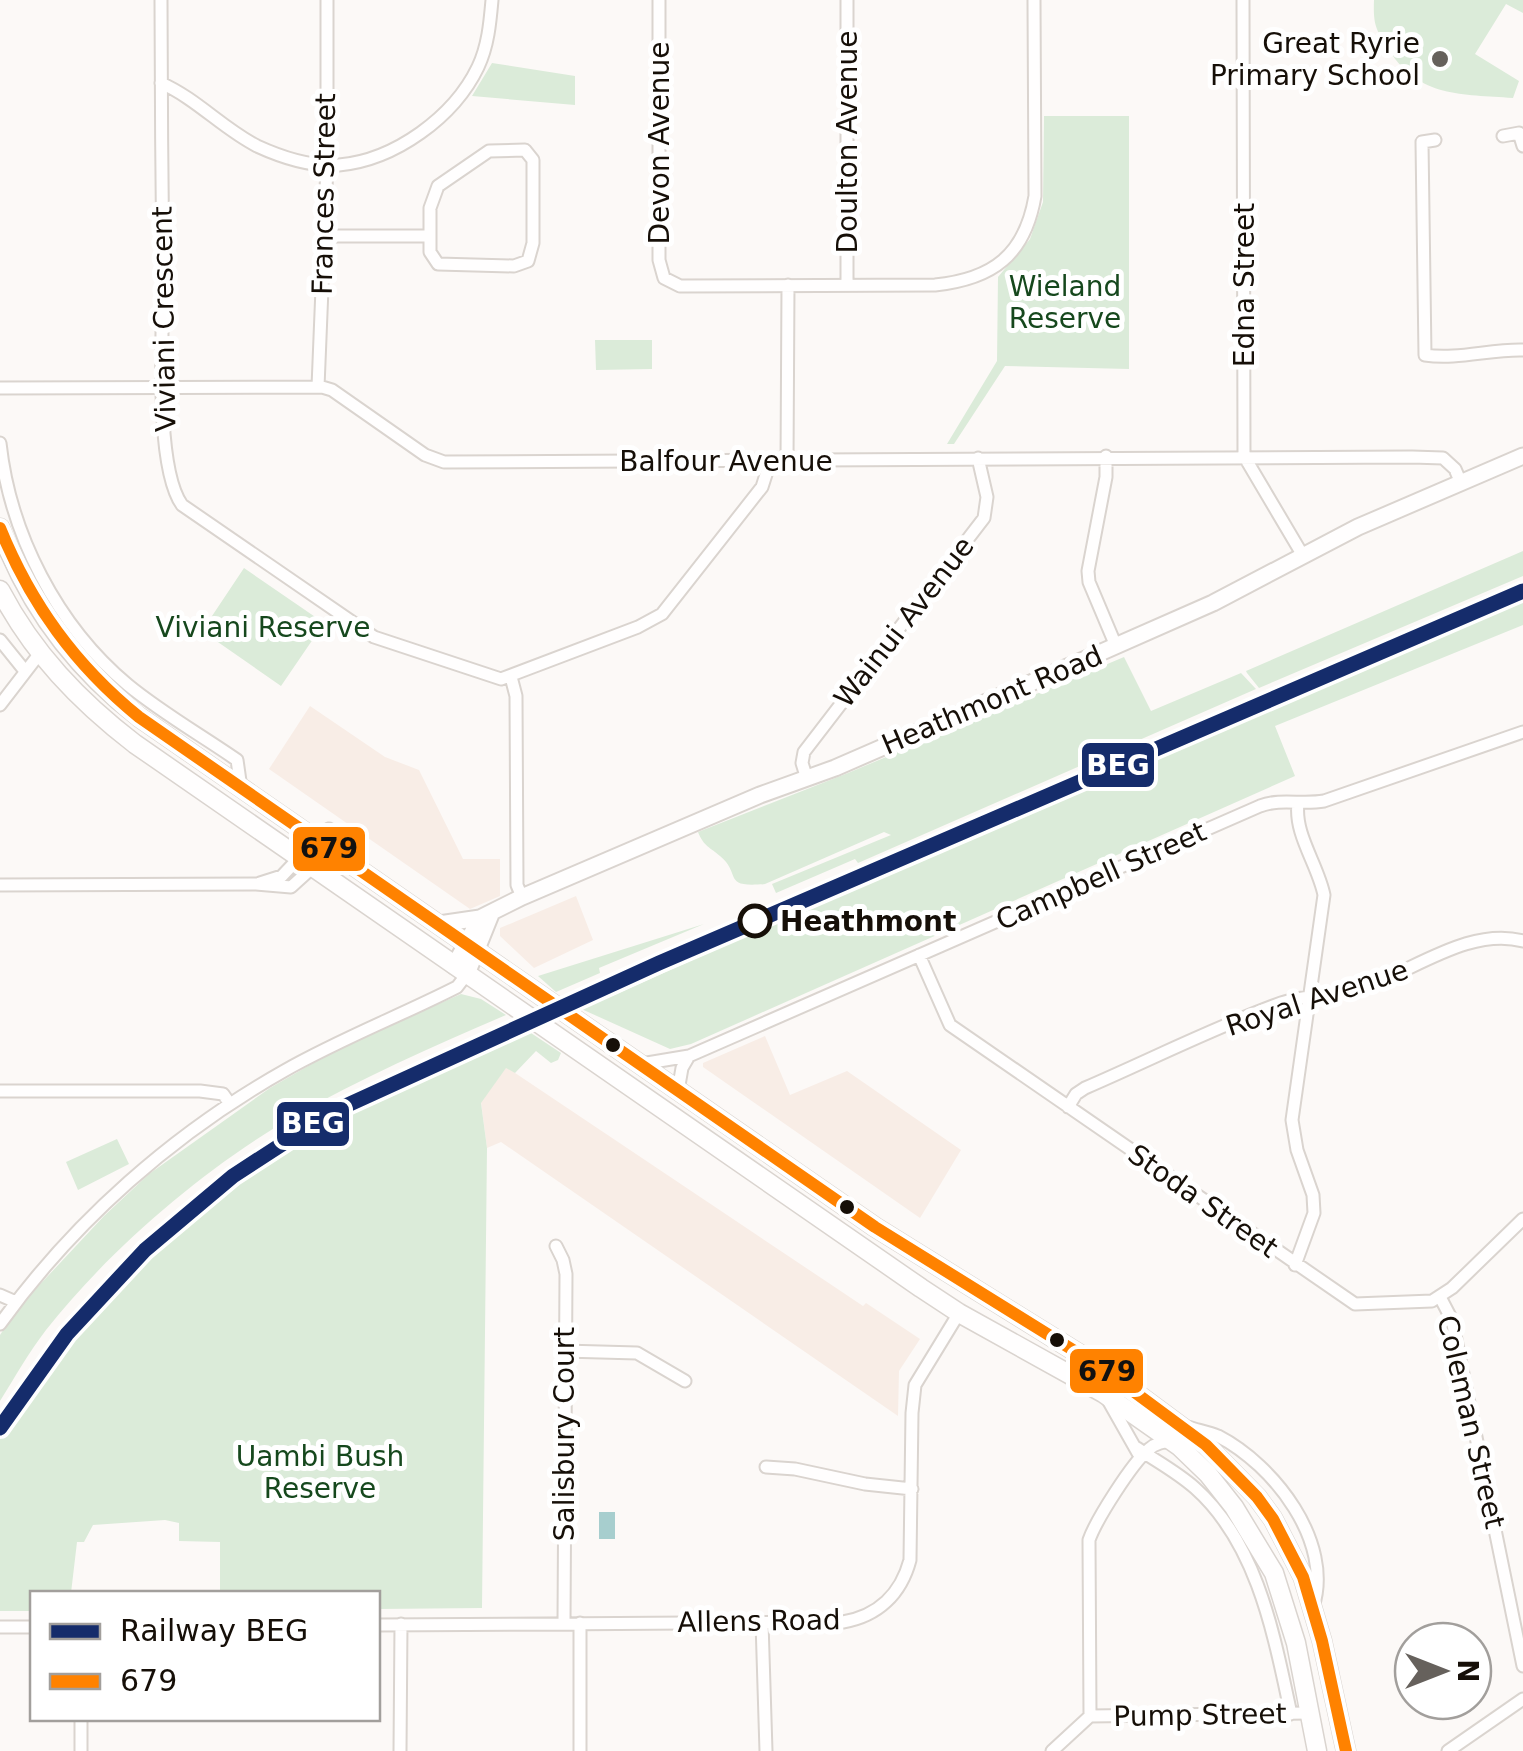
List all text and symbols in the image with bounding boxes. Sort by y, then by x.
place label: Great Ryrie Primary School [1210,27,1420,92]
street label: Doulton Avenue [831,30,864,254]
street label: Devon Avenue [643,41,676,245]
marker: Great Ryrie Primary School [1429,48,1451,70]
street label: Frances Street [306,93,342,295]
street label: Edna Street [1228,203,1261,367]
street label: Viviani Crescent [146,206,182,432]
park label: Wieland Reserve [1009,270,1121,335]
street label: Balfour Avenue [619,445,833,478]
street label: Wainui Avenue [827,530,981,714]
park label: Viviani Reserve [156,611,370,644]
street label: Heathmont Road [877,639,1107,761]
line badge: BEG [1080,741,1156,789]
text: BEG [1086,749,1150,782]
street label: Campbell Street [991,815,1211,937]
line badge: 679 [291,825,367,873]
text: 679 [300,832,358,865]
marker: Heathmont [739,905,771,937]
place label: Heathmont [780,905,956,938]
street label: Royal Avenue [1222,953,1412,1043]
unlabelled marker [603,1035,623,1055]
line badge: BEG [275,1100,351,1148]
text: BEG [281,1107,345,1140]
street label: Stoda Street [1122,1137,1284,1265]
unlabelled marker [837,1197,857,1217]
street label: Coleman Street [1430,1312,1512,1532]
street label: Salisbury Court [548,1327,581,1541]
unlabelled marker [1047,1330,1067,1350]
line badge: 679 [1068,1347,1145,1395]
text: 679 [1078,1355,1136,1388]
park label: Uambi Bush Reserve [236,1440,404,1505]
legend [30,1591,380,1721]
street label: Allens Road [677,1603,841,1639]
text: Railway BEG [120,1613,308,1648]
north arrow [1393,1621,1493,1721]
text: N [1451,1659,1484,1683]
text: 679 [120,1663,177,1698]
street label: Pump Street [1113,1697,1287,1733]

